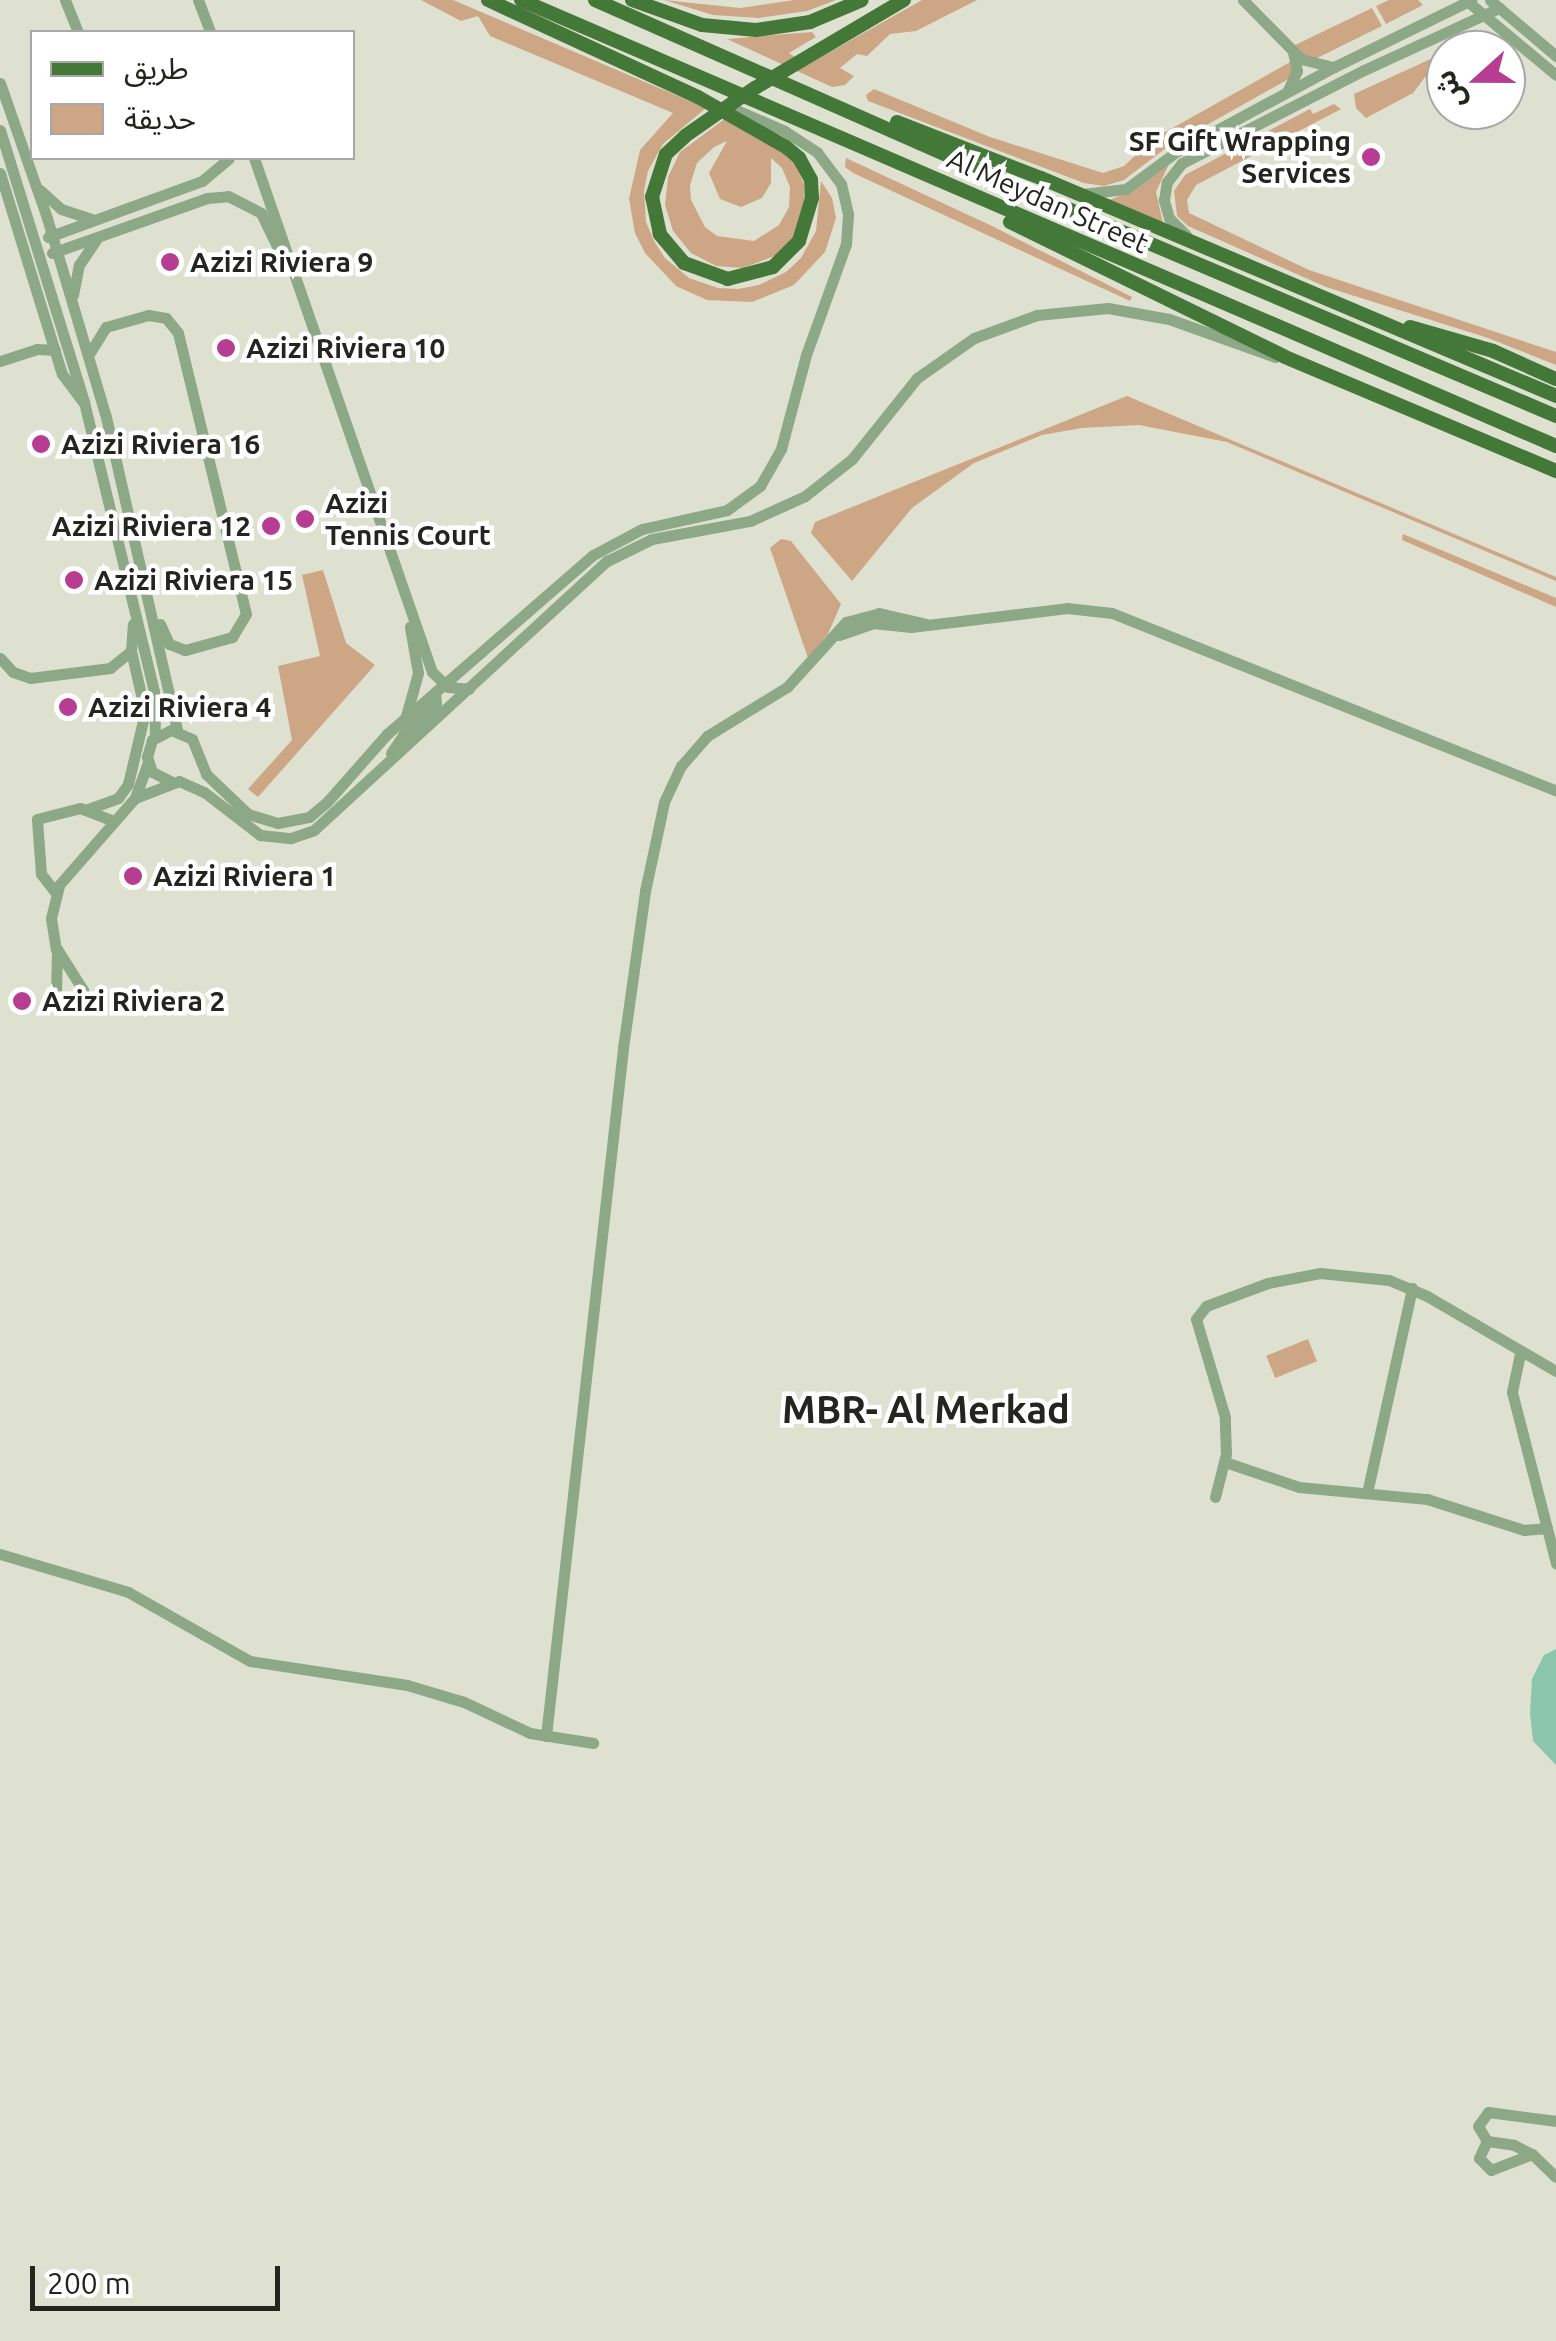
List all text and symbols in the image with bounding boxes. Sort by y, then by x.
legend [30,30,355,160]
north arrow [1426,30,1526,130]
text: طريق [124,51,189,85]
text: ش [1428,67,1471,114]
text: حديقة [124,101,196,135]
place label: SF Gift Wrapping Services [1129,124,1351,190]
street label: Al Meydan Street [942,142,1154,260]
marker: SF Gift Wrapping Services [1360,146,1382,168]
place label: Azizi Riviera 9 [190,245,373,279]
marker: Azizi Riviera 9 [159,251,181,273]
place label: Azizi Riviera 10 [246,331,445,365]
marker: Azizi Riviera 10 [215,337,237,359]
place label: Azizi Riviera 16 [61,427,260,461]
marker: Azizi Riviera 16 [30,433,52,455]
place label: Azizi Tennis Court [325,486,491,552]
marker: Azizi Tennis Court [294,508,316,530]
place label: Azizi Riviera 12 [52,509,251,543]
marker: Azizi Riviera 12 [260,515,282,537]
place label: Azizi Riviera 15 [94,563,293,597]
marker: Azizi Riviera 15 [63,569,85,591]
place label: Azizi Riviera 4 [88,690,271,724]
marker: Azizi Riviera 4 [57,696,79,718]
place label: Azizi Riviera 1 [153,859,336,893]
marker: Azizi Riviera 1 [122,865,144,887]
place label: Azizi Riviera 2 [42,984,225,1018]
marker: Azizi Riviera 2 [11,990,33,1012]
district label: MBR- Al Merkad [782,1387,1070,1433]
scale bar [35,2246,285,2308]
text: 200 m [47,2266,131,2300]

